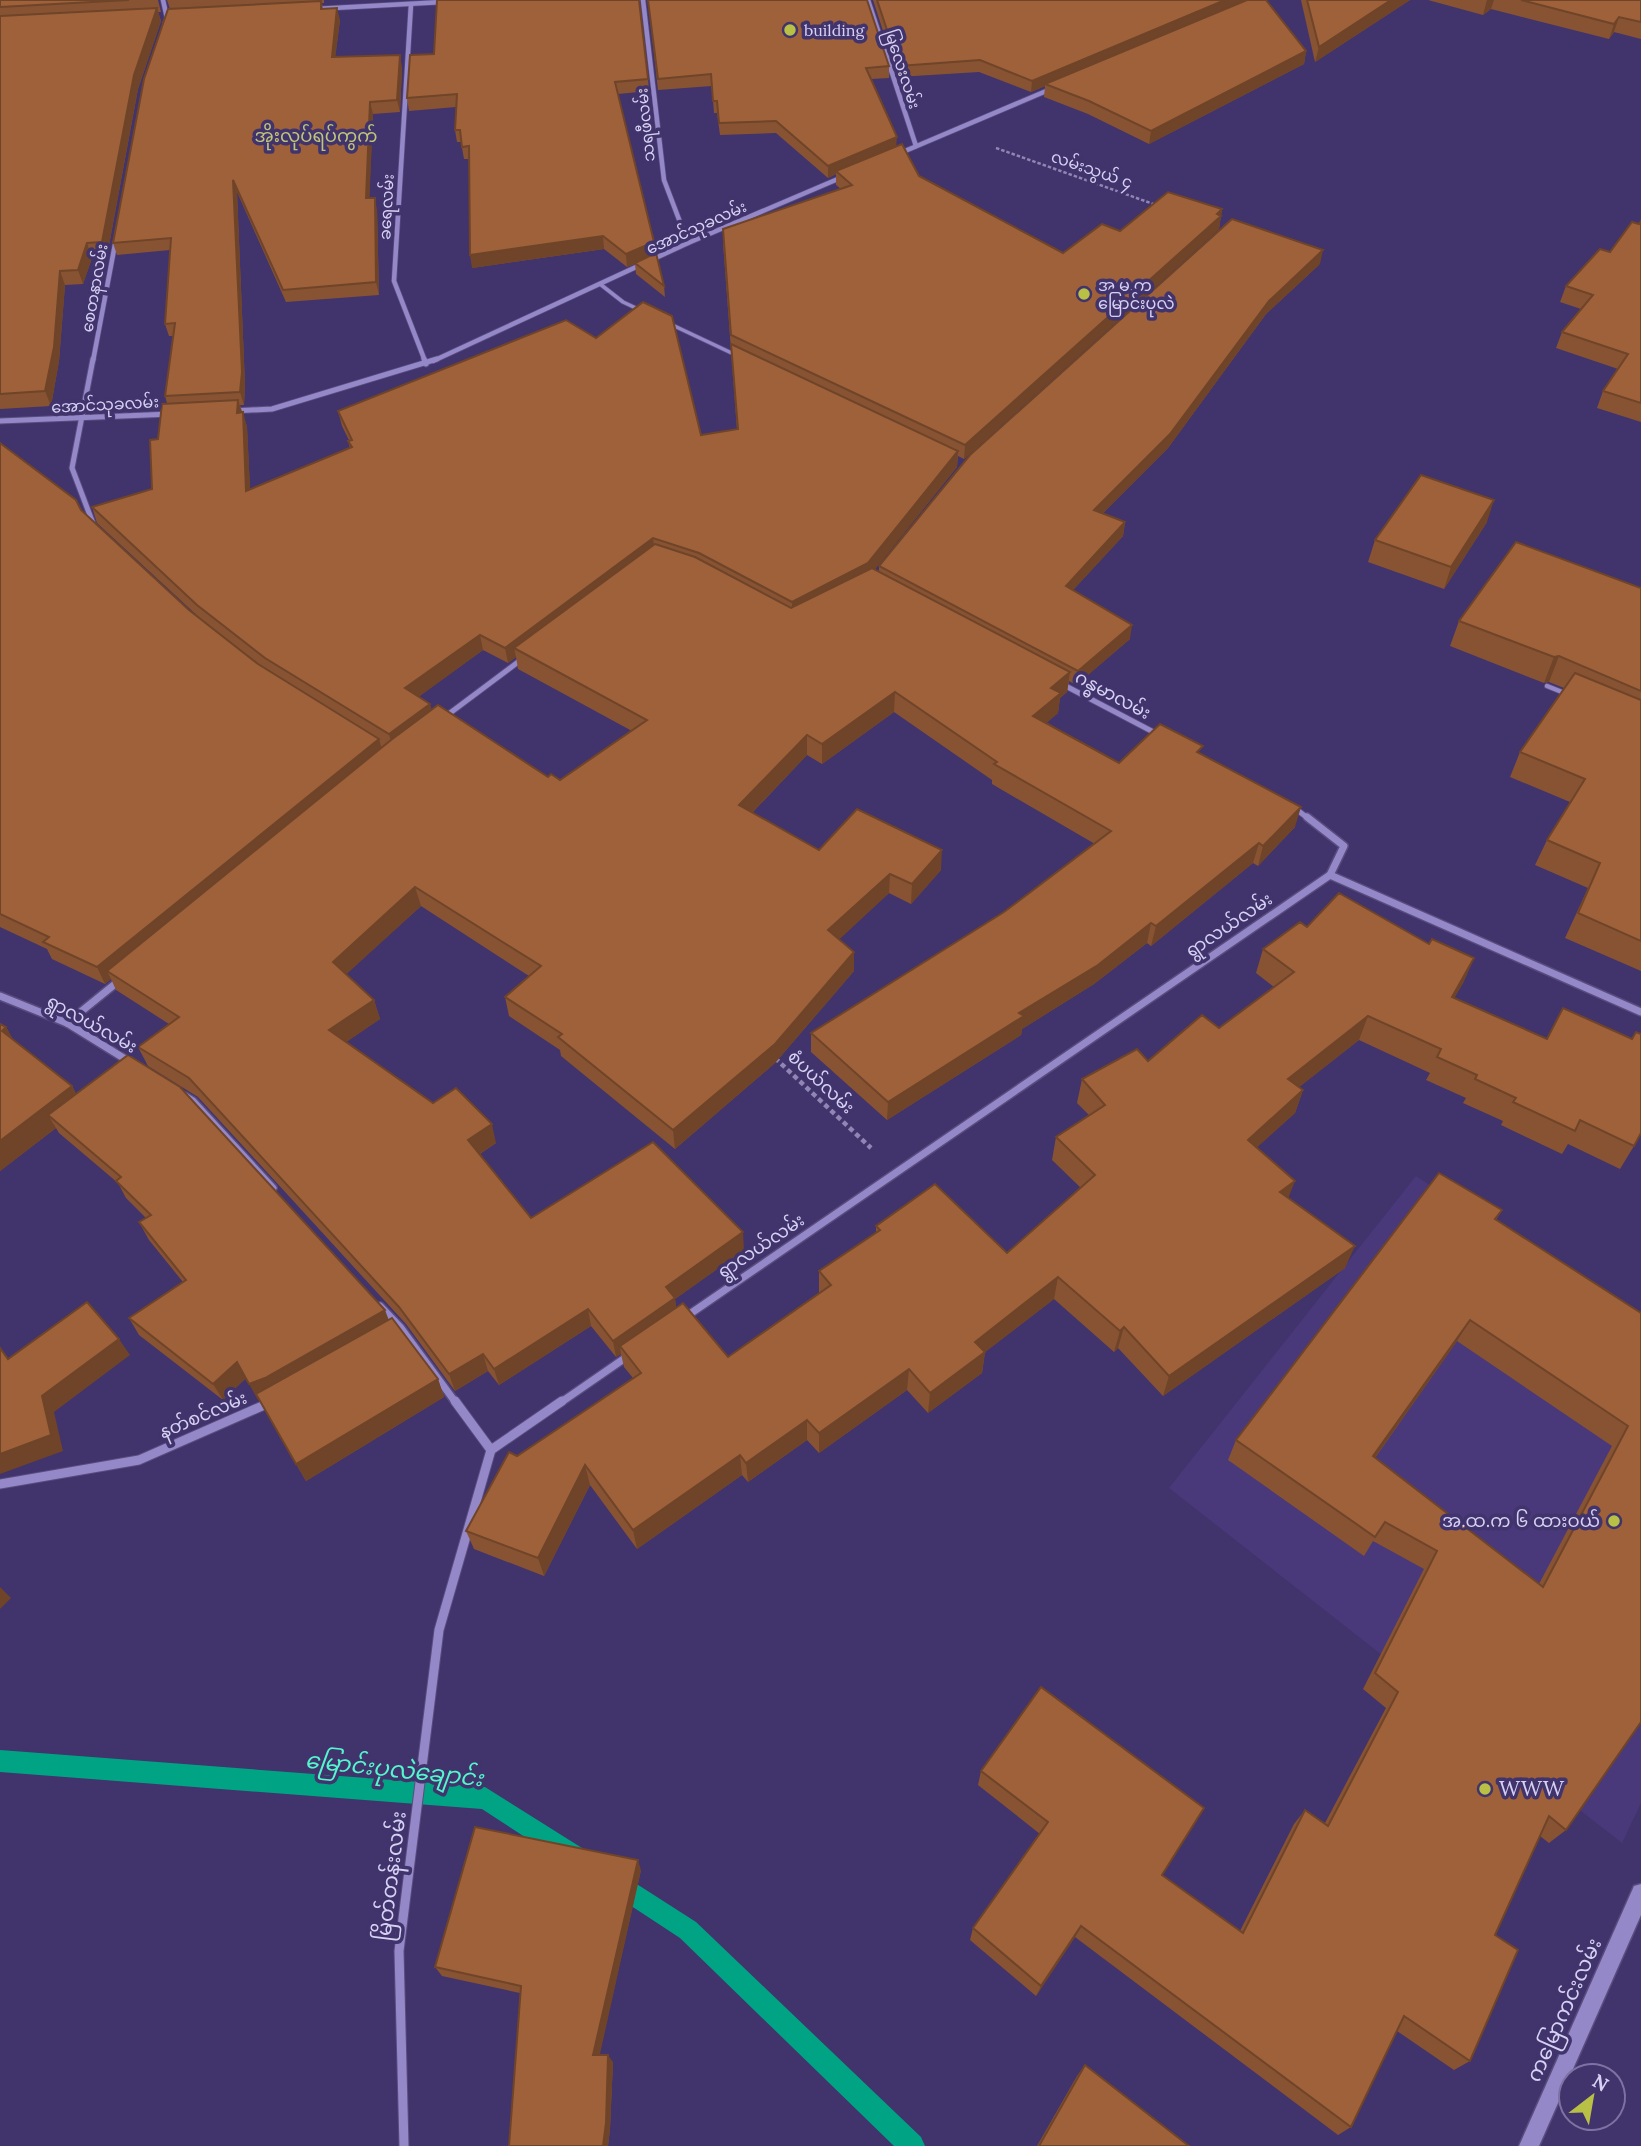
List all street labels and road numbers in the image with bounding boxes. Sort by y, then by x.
street label: မြလေးလမ်း [877,26,926,112]
street label: သရဖီလမ်း [630,87,663,163]
street label: လမ်းသွယ် ၄ [1047,145,1136,196]
street label: ခရေလမ်း [373,173,402,241]
street label: အောင်သုခလမ်း [642,195,751,263]
street label: စေတနာလမ်း [75,242,116,334]
street label: အောင်သုခလမ်း [51,390,160,422]
street label: ဂန္ဓမာလမ်း [1069,664,1155,728]
street label: ရွာလယ်လမ်း [1180,886,1279,965]
street label: ရွာလယ်လမ်း [41,988,142,1061]
street label: စံပယ်လမ်း [783,1044,860,1118]
street label: ရွာလယ်လမ်း [712,1207,811,1286]
street label: နတ်စင်လမ်း [155,1385,252,1447]
street label: မြိတ်တန်းလမ်း [367,1809,416,1943]
street label: ကမြောကင်းလမ်း [1518,1933,1611,2088]

